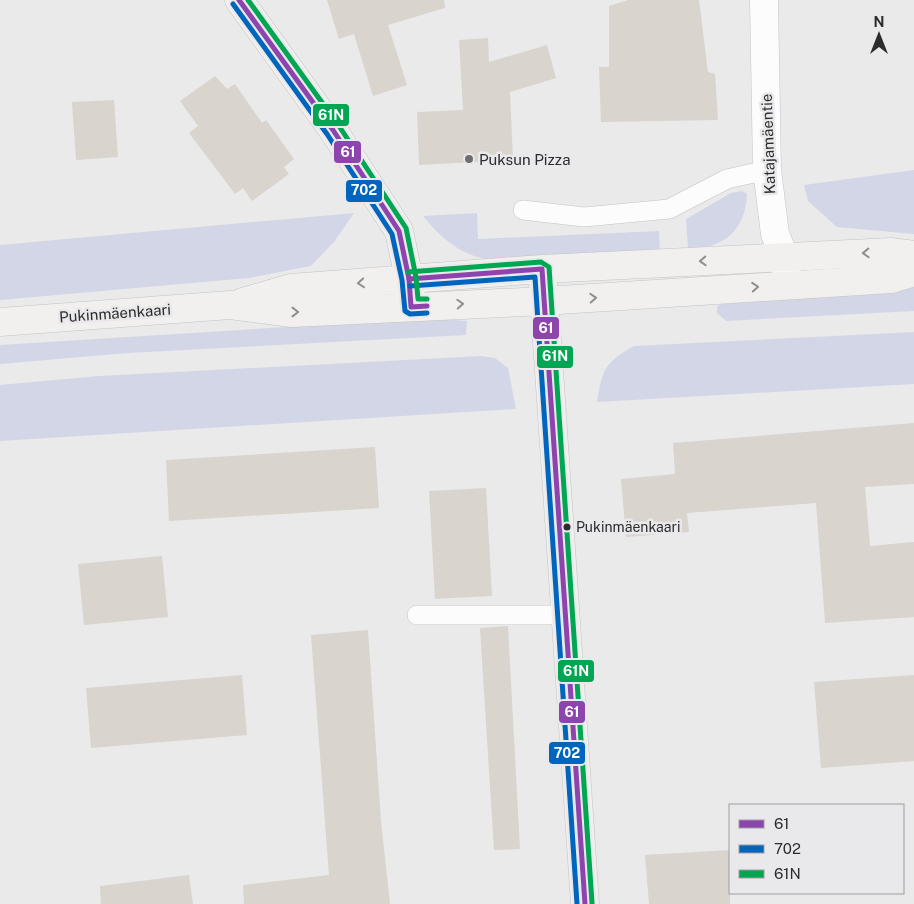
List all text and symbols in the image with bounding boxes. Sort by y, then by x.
north arrow [854,10,904,60]
text: N [874,14,884,30]
street label: Katajamäentie [758,93,778,195]
line badge: 61N [312,103,350,127]
text: 61N [318,107,344,123]
line badge: 61 [333,140,362,164]
text: 61 [340,144,356,160]
place label: Puksun Pizza [479,151,570,168]
marker: Puksun Pizza [463,153,475,165]
line badge: 702 [345,179,383,203]
text: 702 [351,182,377,198]
one-way arrow [861,247,869,258]
one-way arrow [699,255,707,266]
one-way arrow [356,277,364,288]
one-way arrow [752,282,760,293]
one-way arrow [589,292,597,303]
one-way arrow [456,299,464,310]
street label: Pukinmäenkaari [59,301,171,325]
one-way arrow [292,307,300,317]
line badge: 61 [532,316,560,340]
text: 61 [538,320,554,336]
line badge: 61N [536,345,574,369]
text: 61N [542,348,568,364]
place label: Pukinmäenkaari [576,519,681,535]
marker: Pukinmäenkaari [562,522,572,532]
line badge: 61N [557,659,595,683]
text: 61N [563,663,589,679]
line badge: 61 [558,700,586,724]
text: 61 [564,704,580,720]
line badge: 702 [548,741,586,765]
text: 702 [554,745,580,761]
legend [729,804,904,894]
text: 61 [774,815,789,832]
text: 702 [774,840,801,857]
text: 61N [774,865,801,882]

